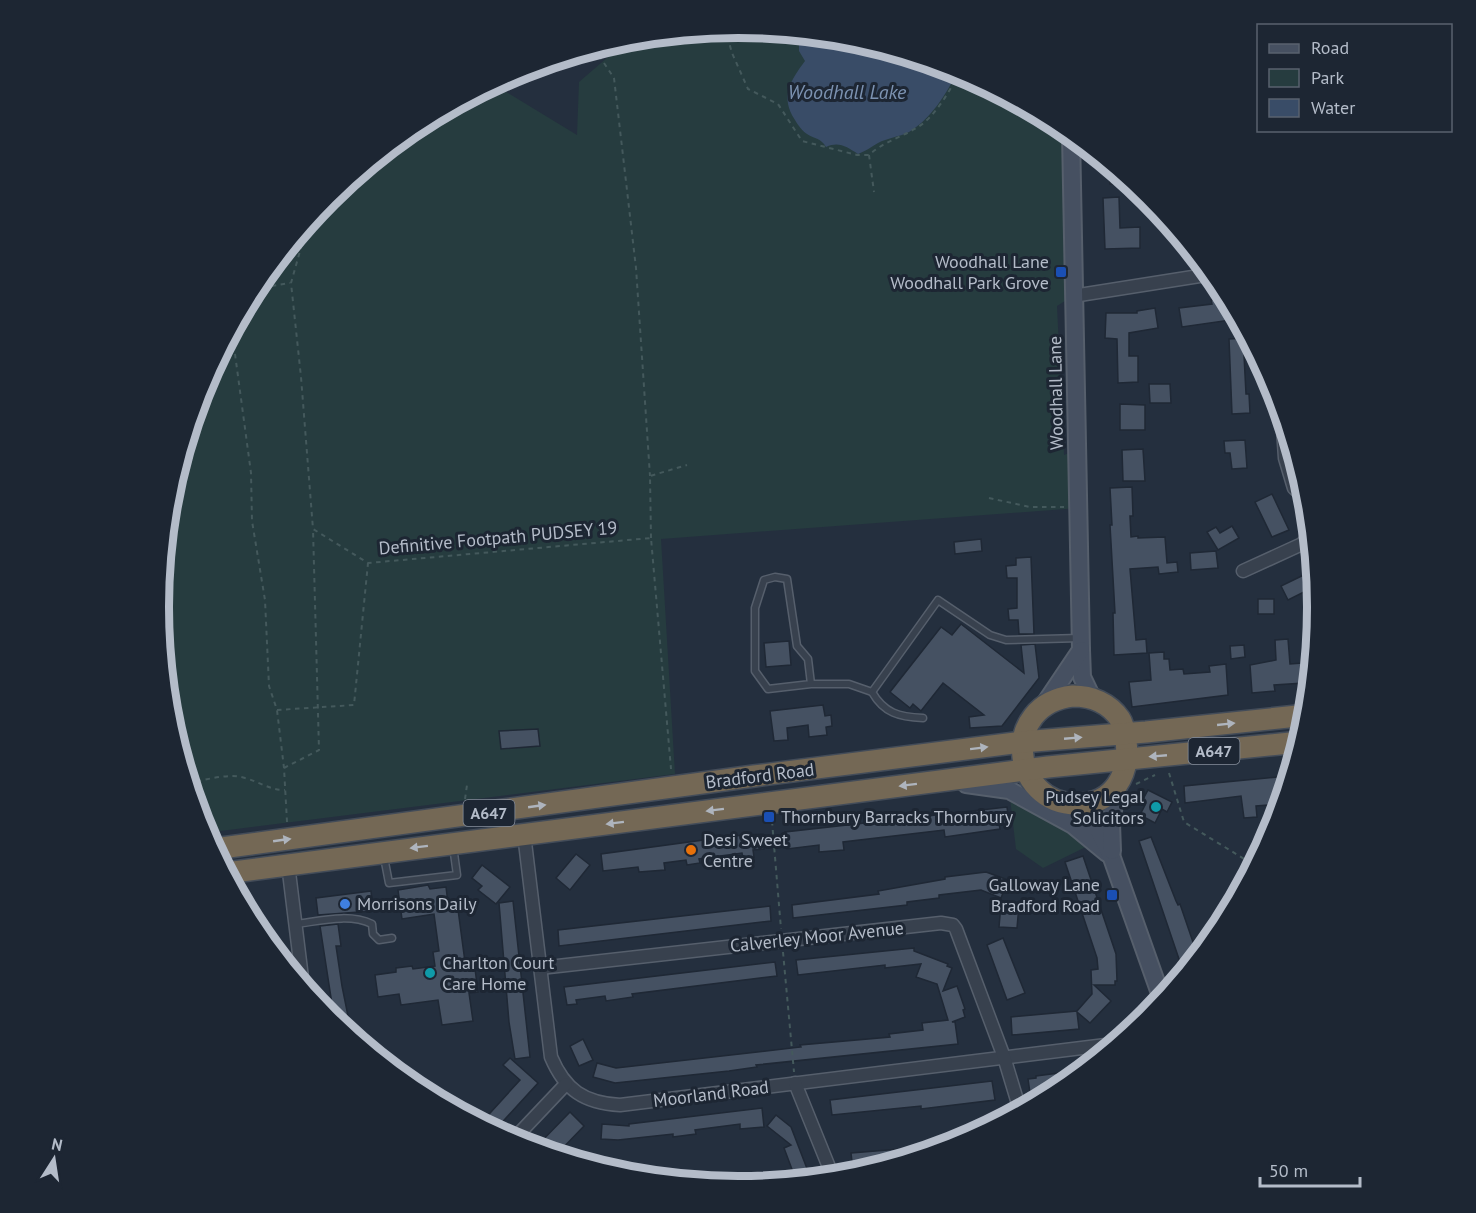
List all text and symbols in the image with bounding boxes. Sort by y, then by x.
legend [1257,24,1452,132]
text: Road [1311,36,1349,59]
text: Park [1311,66,1344,89]
water label: Woodhall Lake [788,79,907,105]
text: Water [1311,96,1355,119]
place label: Woodhall Lane Woodhall Park Grove [890,250,1049,294]
marker: Woodhall Lane Woodhall Park Grove [1054,265,1068,279]
street label: Woodhall Lane [1043,336,1068,450]
street label: Definitive Footpath PUDSEY 19 [378,516,618,559]
one-way arrow [1216,719,1235,729]
one-way arrow [1064,733,1083,743]
road number: A647 [1188,738,1240,764]
one-way arrow [969,743,988,753]
one-way arrow [1148,751,1167,761]
street label: Bradford Road [704,757,816,794]
one-way arrow [899,781,918,790]
place label: Pudsey Legal Solicitors [1045,785,1145,829]
road number: A647 [464,800,514,826]
marker: Pudsey Legal Solicitors [1149,800,1163,814]
one-way arrow [528,801,547,811]
one-way arrow [705,805,724,815]
place label: Thornbury Barracks Thornbury [781,805,1014,828]
marker: Thornbury Barracks Thornbury [762,810,776,824]
one-way arrow [605,818,624,827]
place label: Desi Sweet Centre [703,828,788,872]
one-way arrow [272,836,291,845]
one-way arrow [409,842,428,852]
marker: Desi Sweet Centre [684,843,698,857]
place label: Galloway Lane Bradford Road [989,873,1100,917]
marker: Galloway Lane Bradford Road [1105,888,1119,902]
place label: Morrisons Daily [357,892,477,915]
marker: Morrisons Daily [338,897,352,911]
street label: Calverley Moor Avenue [729,916,905,957]
place label: Charlton Court Care Home [442,951,554,995]
marker: Charlton Court Care Home [423,966,437,980]
street label: Moorland Road [652,1075,770,1112]
north arrow [24,1129,84,1189]
text: N [50,1133,64,1155]
scale bar [1260,1150,1360,1188]
text: 50 m [1269,1159,1308,1182]

